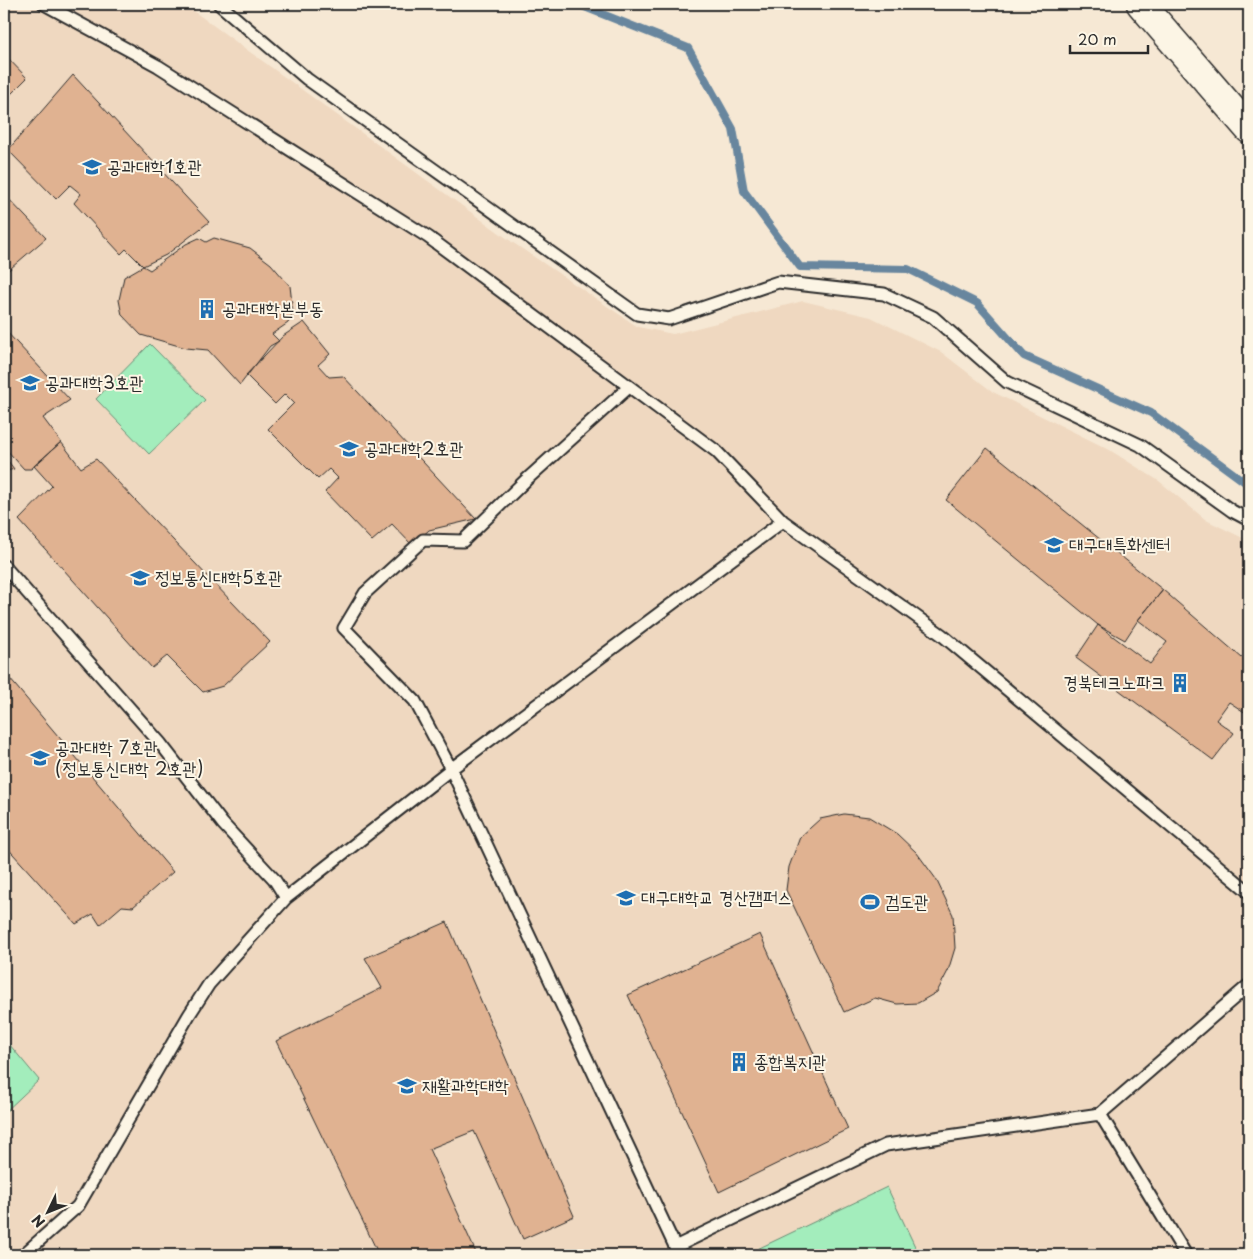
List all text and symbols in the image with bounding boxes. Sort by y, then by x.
scale bar [1070,22,1148,54]
text: 20 m [1078,27,1117,50]
place label: 공과대학1호관 [107,152,202,179]
school or university icon: 공과대학1호관 [81,156,103,178]
place label: 공과대학본부동 [222,294,323,321]
building icon: 공과대학본부동 [196,298,218,320]
place label: 공과대학3호관 [45,368,144,395]
school or university icon: 공과대학3호관 [19,372,41,394]
place label: 공과대학2호관 [364,434,464,461]
school or university icon: 공과대학2호관 [338,438,360,460]
place label: 대구대특화센터 [1069,530,1170,557]
school or university icon: 대구대특화센터 [1043,534,1065,556]
place label: 정보통신대학5호관 [155,563,282,590]
school or university icon: 정보통신대학5호관 [129,567,151,589]
place label: 경북테크노파크 [1064,668,1165,695]
building icon: 경북테크노파크 [1169,672,1191,694]
place label: 공과대학 7호관 (정보통신대학 2호관) [55,733,204,781]
school or university icon: 공과대학 7호관 (정보통신대학 2호관) [29,747,51,769]
place label: 대구대학교 경산캠퍼스 [641,883,792,910]
school or university icon: 대구대학교 경산캠퍼스 [615,887,637,909]
place label: 검도관 [885,887,928,914]
sports icon: 검도관 [859,891,881,913]
place label: 종합복지관 [754,1047,826,1074]
building icon: 종합복지관 [728,1051,750,1073]
place label: 재활과학대학 [422,1071,509,1098]
school or university icon: 재활과학대학 [396,1075,418,1097]
north arrow [22,1186,72,1236]
text: N [27,1210,50,1232]

